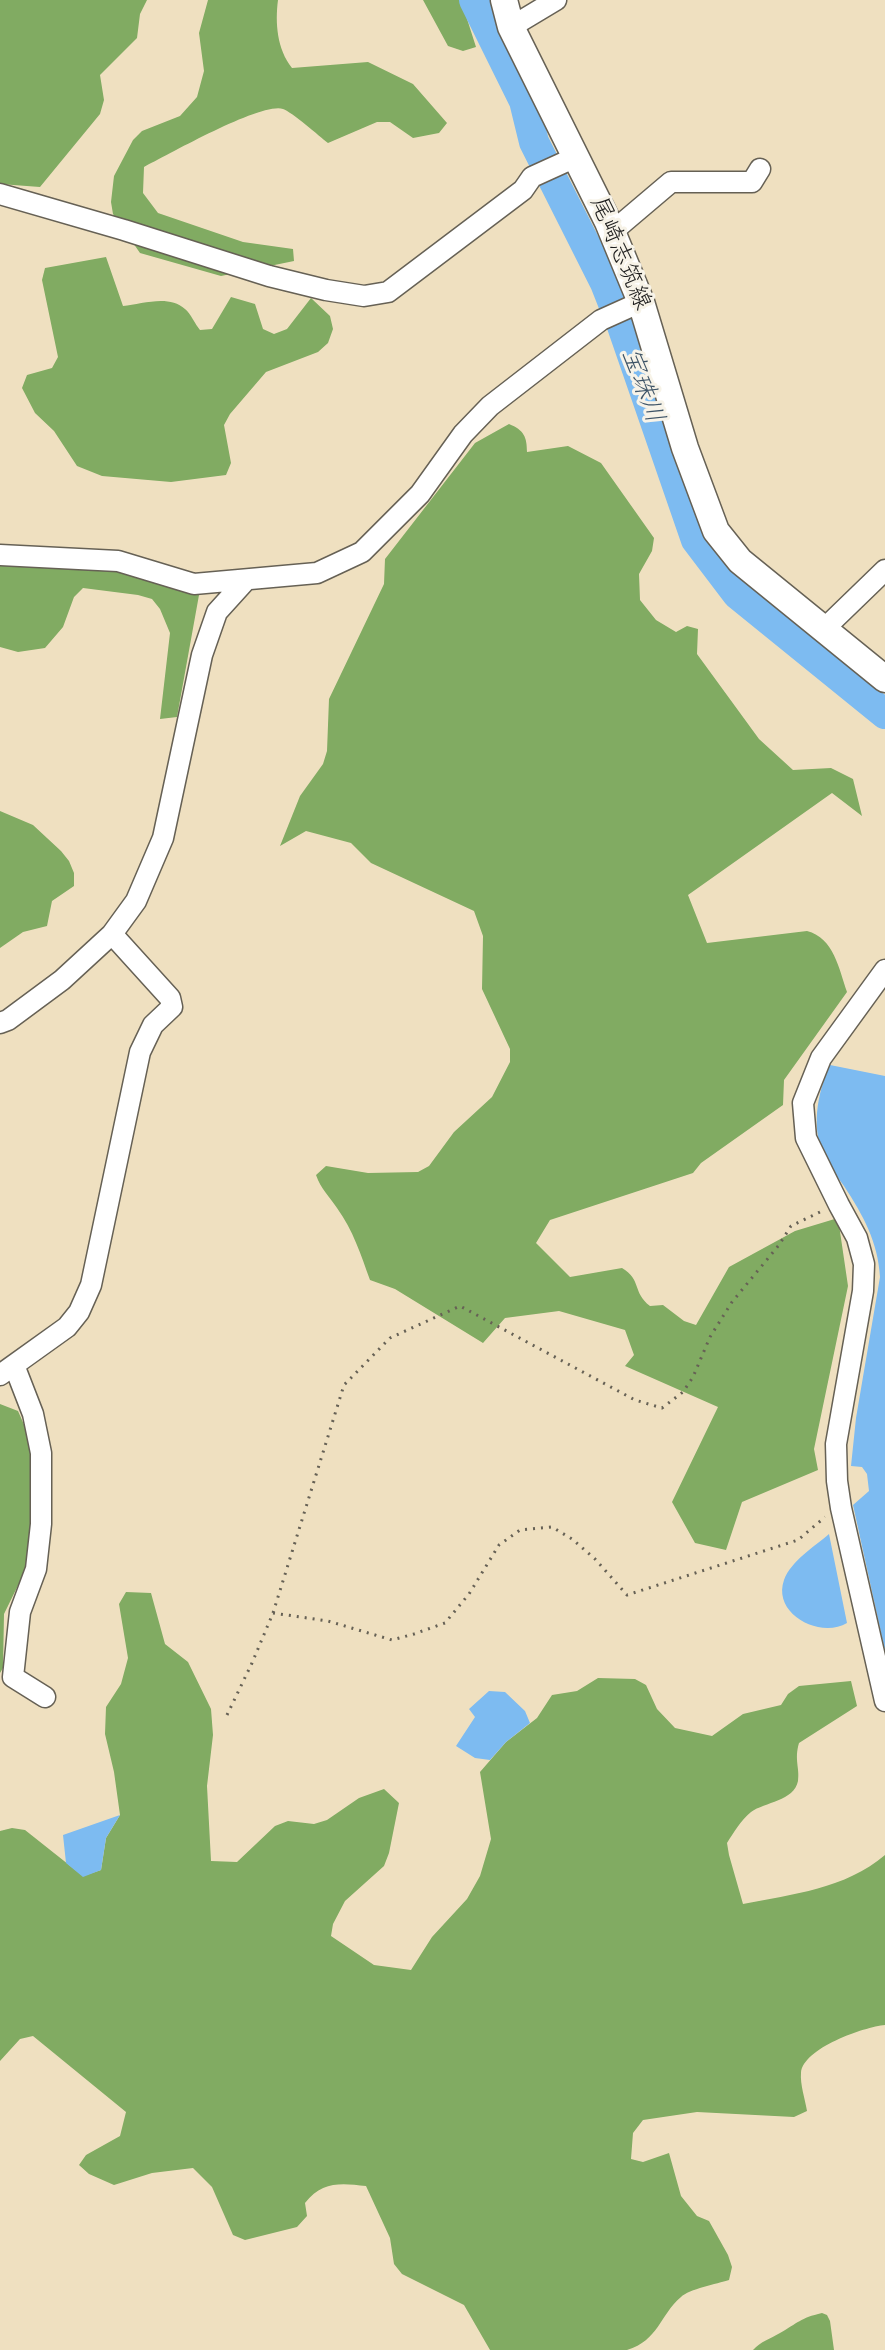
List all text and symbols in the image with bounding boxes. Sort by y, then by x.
street label: 尾崎志筑線 [582,193,656,315]
water label: 宝珠川 [613,344,669,428]

